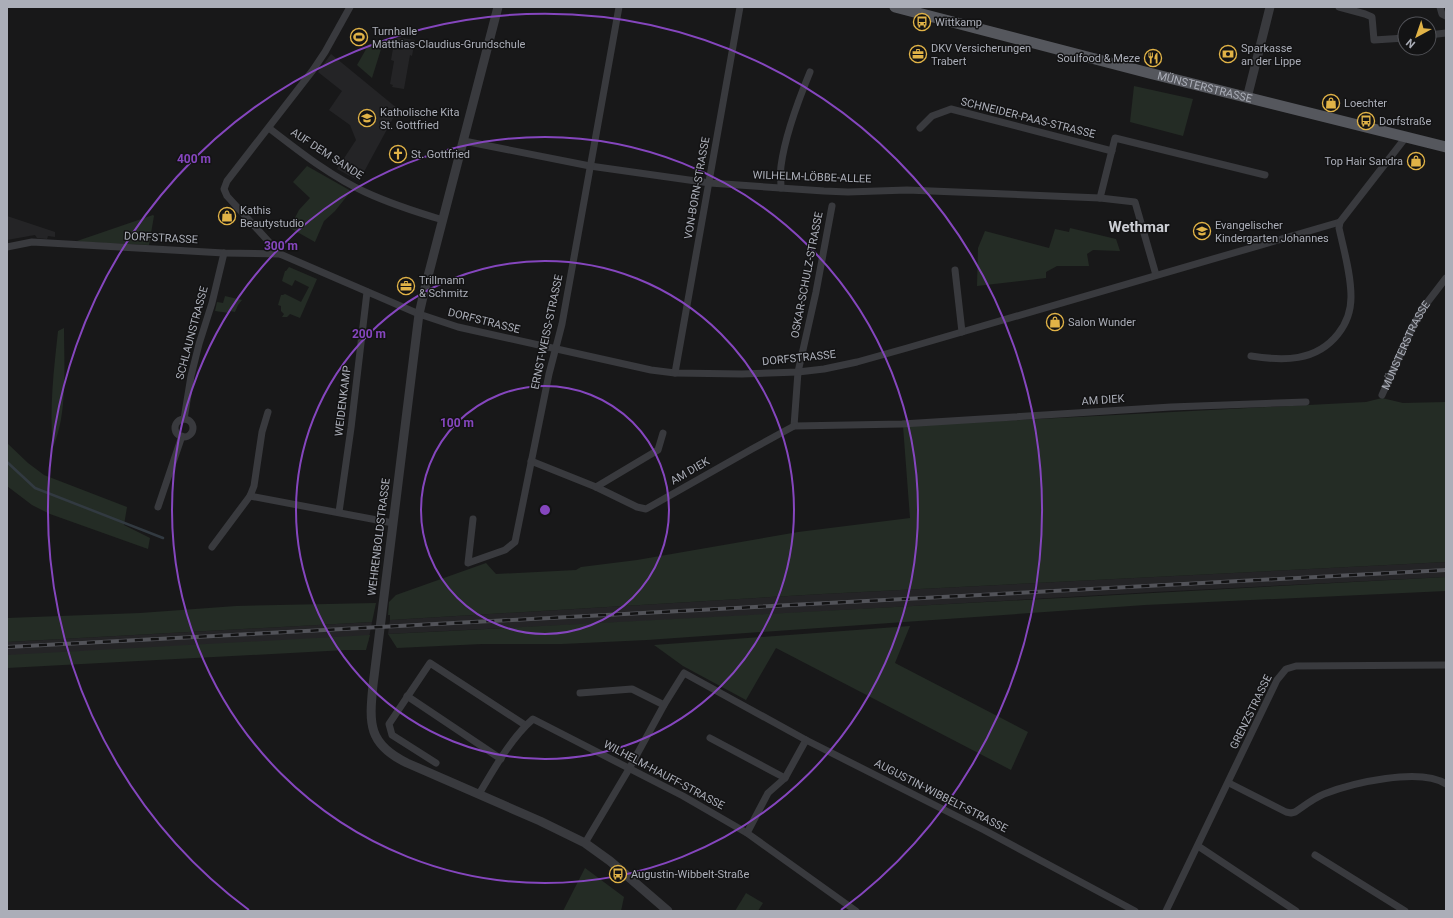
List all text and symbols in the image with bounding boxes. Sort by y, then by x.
bus stop icon: Wittkamp [912,12,932,32]
place label: Wittkamp [935,16,982,29]
north arrow [1397,16,1437,56]
place label: Turnhalle Matthias-Claudius-Grundschule [372,25,526,51]
sports icon: Turnhalle Matthias-Claudius-Grundschule [349,27,369,47]
text: N [1404,36,1418,51]
place label: DKV Versicherungen Trabert [931,42,1031,68]
place label: Sparkasse an der Lippe [1241,42,1301,68]
office icon: DKV Versicherungen Trabert [908,44,928,64]
bank icon: Sparkasse an der Lippe [1218,44,1238,64]
restaurant icon: Soulfood & Meze [1143,48,1163,68]
place label: Soulfood & Meze [1057,52,1140,65]
street label: MÜNSTERSTRASSE [1156,69,1254,105]
shop icon: Loechter [1321,93,1341,113]
street label: SCHNEIDER-PAAS-STRASSE [959,95,1097,141]
place label: Loechter [1344,97,1387,110]
place label: Katholische Kita St. Gottfried [380,106,459,132]
school or university icon: Katholische Kita St. Gottfried [357,108,377,128]
bus stop icon: Dorfstraße [1356,111,1376,131]
place label: Dorfstraße [1379,115,1431,128]
street label: AUF DEM SANDE [288,126,366,182]
street label: VON-BORN-STRASSE [682,136,712,240]
church icon: St. Gottfried [388,144,408,164]
place label: St. Gottfried [411,148,470,161]
shop icon: Top Hair Sandra [1406,151,1426,171]
text: 400 m [177,152,211,166]
place label: Top Hair Sandra [1325,155,1403,168]
street label: WILHELM-LÖBBE-ALLEE [752,168,872,186]
place label: Kathis Beautystudio [240,204,304,230]
shop icon: Kathis Beautystudio [217,206,237,226]
street label: OSKAR-SCHULZ-STRASSE [788,211,826,339]
district label: Wethmar [1109,218,1170,236]
place label: Evangelischer Kindergarten Johannes [1215,219,1329,245]
school or university icon: Evangelischer Kindergarten Johannes [1192,221,1212,241]
street label: DORFSTRASSE [124,230,198,246]
text: 300 m [264,239,298,253]
street label: ERNST-WEISS-STRASSE [528,273,566,391]
place label: Trillmann & Schmitz [419,274,469,300]
office icon: Trillmann & Schmitz [396,276,416,296]
street label: SCHLAUNSTRASSE [173,285,211,381]
street label: MÜNSTERSTRASSE [1379,298,1433,392]
street label: DORFSTRASSE [447,306,521,336]
shop icon: Salon Wunder [1045,312,1065,332]
place label: Salon Wunder [1068,316,1136,329]
text: 200 m [352,327,386,341]
street label: DORFSTRASSE [762,348,836,368]
street label: WEIDENKAMP [332,365,354,437]
street label: AM DIEK [1081,392,1125,408]
text: 100 m [440,416,474,430]
street label: AM DIEK [668,455,712,487]
street label: WEHRENBOLDSTRASSE [365,477,393,597]
centre of rings [538,503,552,517]
street label: GRENZSTRASSE [1227,673,1275,751]
street label: WILHELM-HAUFF-STRASSE [601,738,727,812]
street label: AUGUSTIN-WIBBELT-STRASSE [872,757,1010,835]
bus stop icon: Augustin-Wibbelt-Straße [608,864,628,884]
place label: Augustin-Wibbelt-Straße [631,868,750,881]

